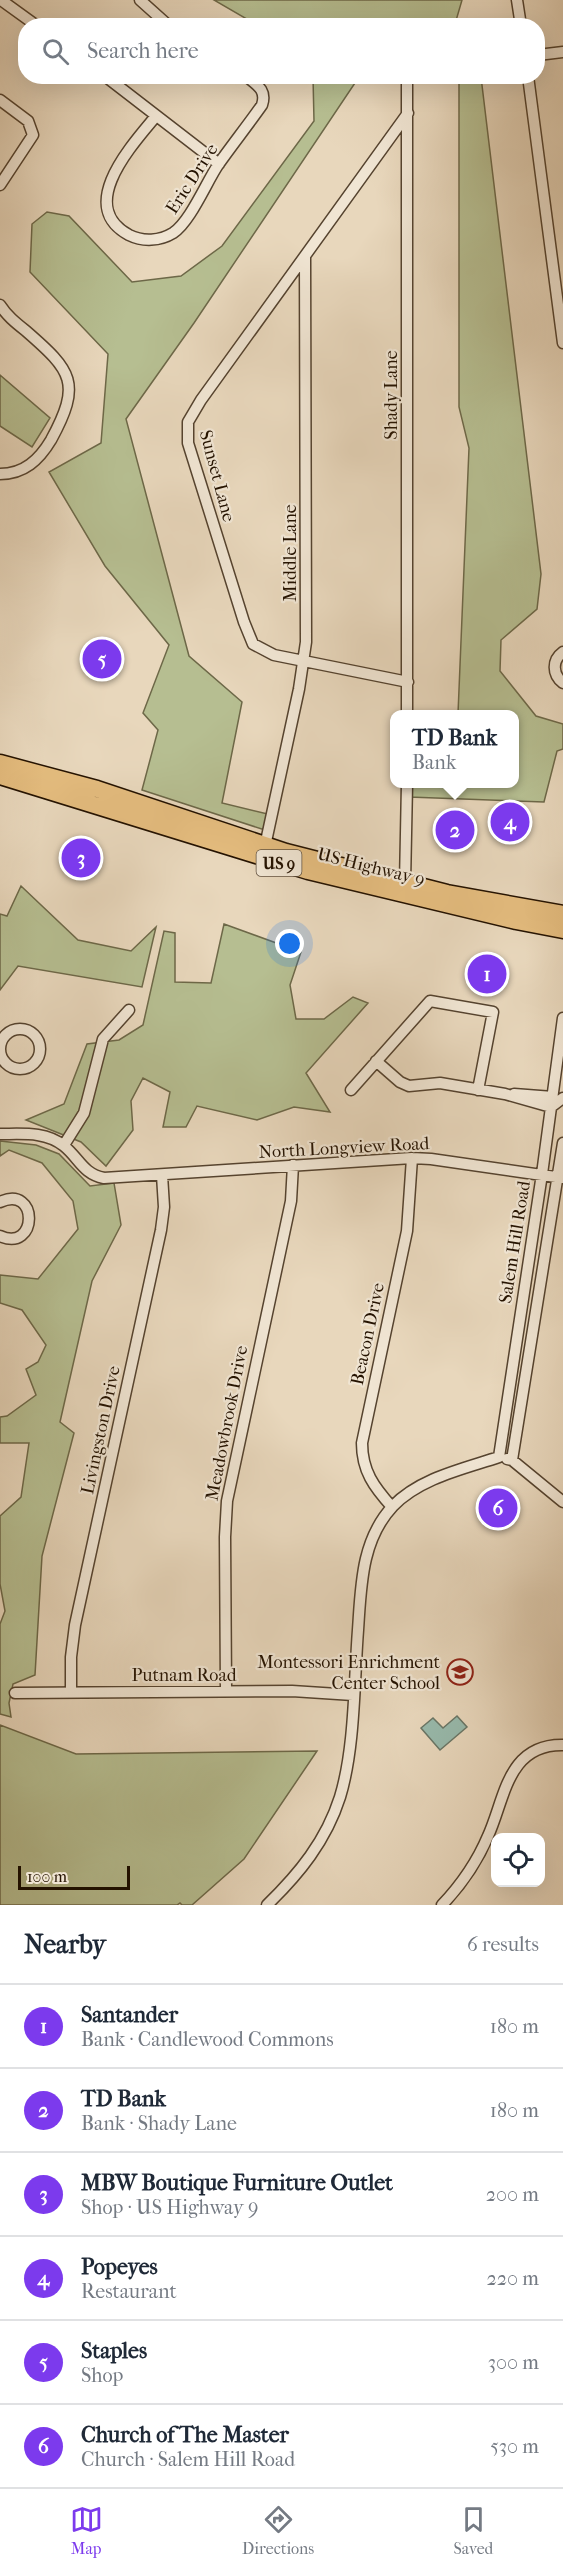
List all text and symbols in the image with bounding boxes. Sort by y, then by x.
search box [18,18,545,84]
icon: search [39,35,72,68]
text: Search here [87,38,199,64]
street label: Eric Drive [162,140,223,218]
street label: Shady Lane [381,350,402,440]
street label: Sunset Lane [195,428,239,524]
street label: Middle Lane [280,504,301,602]
pin: 5 [82,636,122,682]
popup [390,710,519,788]
text: TD Bank [412,725,497,751]
text: Bank [412,751,456,774]
pin: 4 [490,800,530,844]
pin: 2 [436,808,474,852]
pin: 3 [62,836,100,880]
street label: US Highway 9 [315,843,427,891]
road number: US 9 [256,850,302,876]
your location [275,929,304,958]
pin: 1 [468,952,506,996]
street label: North Longview Road [258,1133,430,1163]
street label: Salem Hill Road [495,1179,535,1305]
street label: Beacon Drive [347,1281,389,1387]
street label: Meadowbrook Drive [202,1344,252,1502]
street label: Livingston Drive [77,1364,125,1496]
pin: 6 [478,1486,518,1530]
place label: Montessori Enrichment Center School [257,1652,441,1694]
school or university icon: Montessori Enrichment Center School [445,1657,475,1687]
street label: Putnam Road [131,1665,237,1686]
map controls [491,1833,545,1887]
button: locate [491,1833,545,1887]
scale bar [18,1863,130,1890]
text: 100 m [27,1867,67,1886]
text: Nearby [24,1929,106,1960]
text: 6 results [467,1933,539,1956]
text: Santander [81,2002,178,2028]
text: 1 [40,2015,47,2038]
text: 180 m [490,2015,539,2038]
text: Bank · Candlewood Commons [81,2028,334,2051]
text: TD Bank [81,2086,166,2112]
text: 2 [38,2099,49,2122]
text: 180 m [490,2099,539,2122]
text: Bank · Shady Lane [81,2112,237,2135]
text: MBW Boutique Furniture Outlet [81,2170,393,2196]
text: 3 [39,2183,48,2206]
text: 200 m [486,2183,539,2206]
text: Shop · US Highway 9 [81,2196,258,2219]
text: Popeyes [81,2254,158,2280]
text: 4 [38,2267,49,2290]
text: 220 m [486,2267,539,2290]
text: Restaurant [81,2280,177,2303]
text: Staples [81,2338,147,2364]
text: 5 [39,2351,48,2374]
text: 300 m [488,2351,539,2374]
text: Shop [81,2364,123,2387]
text: Church of The Master [81,2422,289,2448]
text: 6 [38,2435,49,2458]
text: 530 m [490,2435,539,2458]
text: Church · Salem Hill Road [81,2448,295,2471]
tab: Map [70,2503,103,2558]
tab: Directions [242,2503,314,2558]
tab: Saved [454,2503,493,2558]

